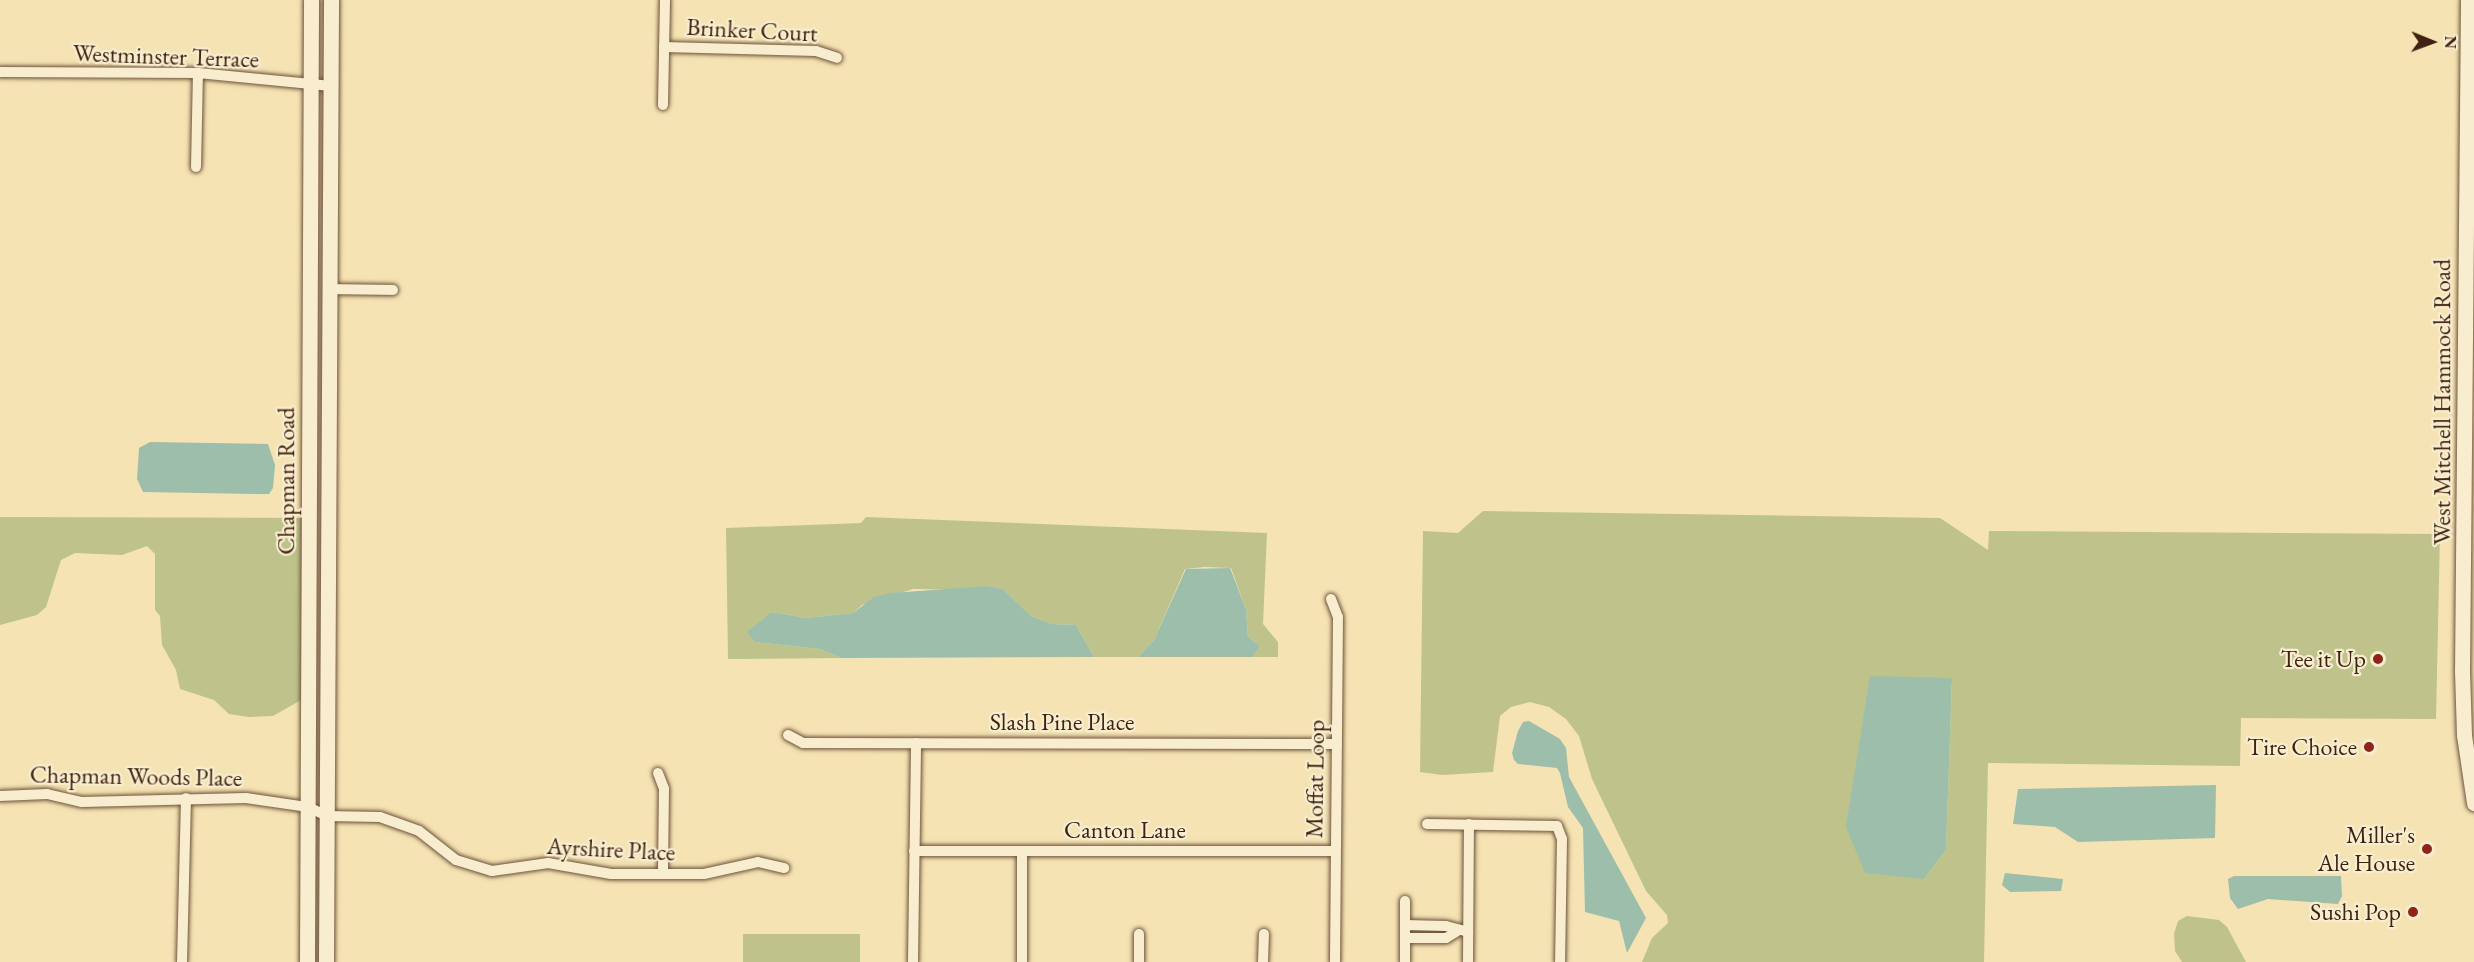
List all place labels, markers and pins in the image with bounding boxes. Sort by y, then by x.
place label: Tee it Up [2281,645,2366,673]
marker: Tee it Up [2371,652,2385,666]
place label: Tire Choice [2247,733,2357,761]
marker: Tire Choice [2362,740,2376,754]
place label: Miller's Ale House [2317,821,2415,877]
marker: Miller's Ale House [2420,842,2434,856]
place label: Sushi Pop [2310,898,2401,926]
marker: Sushi Pop [2406,905,2420,919]

